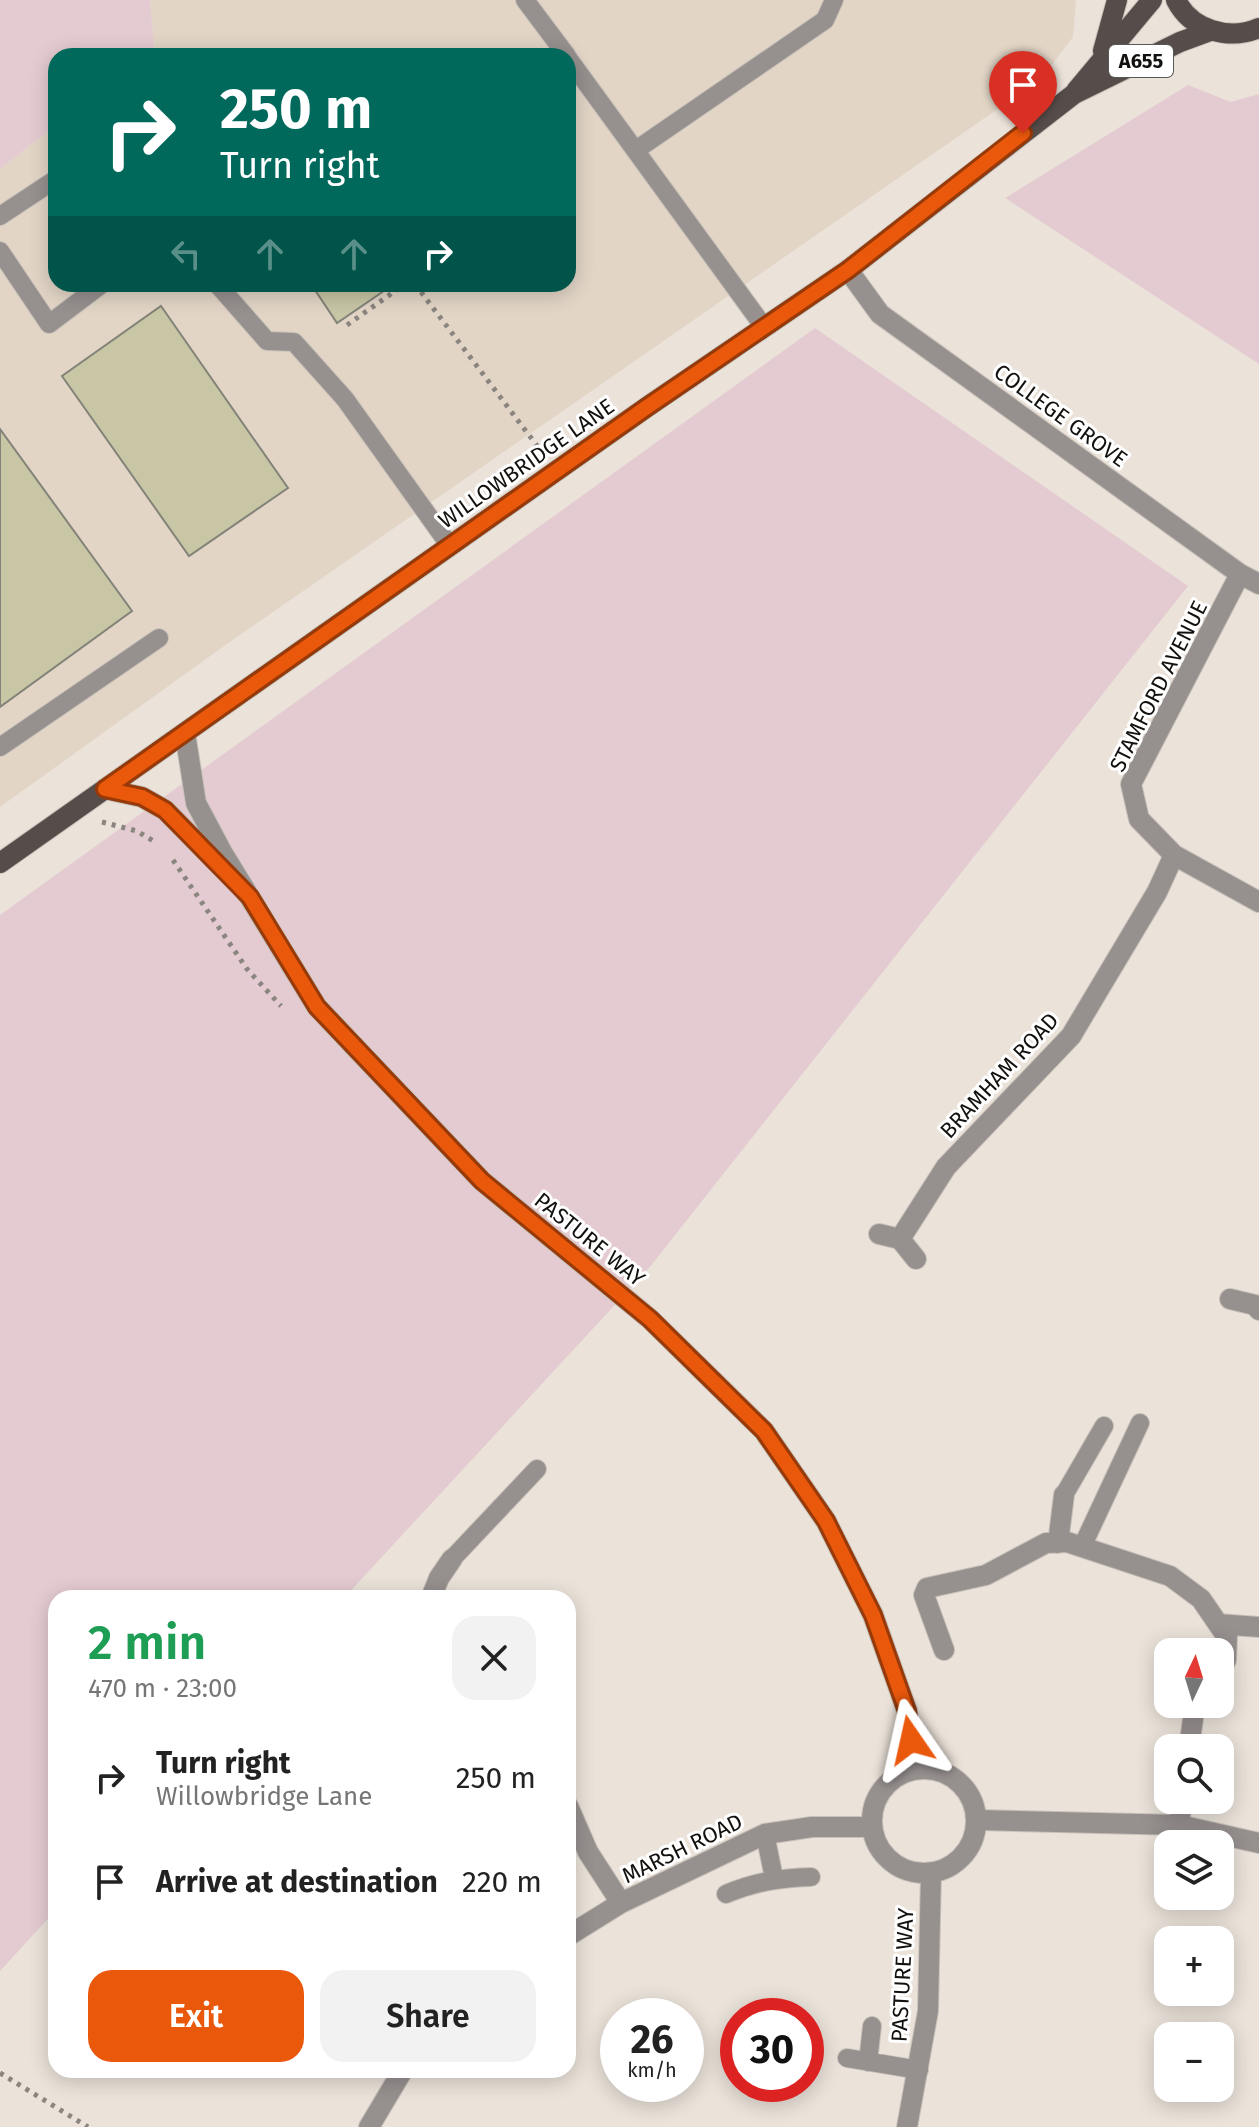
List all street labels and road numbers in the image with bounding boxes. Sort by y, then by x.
road number: A655 [1109,45,1173,77]
street label: COLLEGE GROVE [989,358,1133,473]
street label: WILLOWBRIDGE LANE [433,393,619,534]
street label: STAMFORD AVENUE [1104,596,1213,776]
street label: BRAMHAM ROAD [934,1007,1064,1144]
street label: PASTURE WAY [529,1187,650,1292]
street label: MARSH ROAD [618,1808,747,1889]
street label: PASTURE WAY [886,1907,919,2043]

